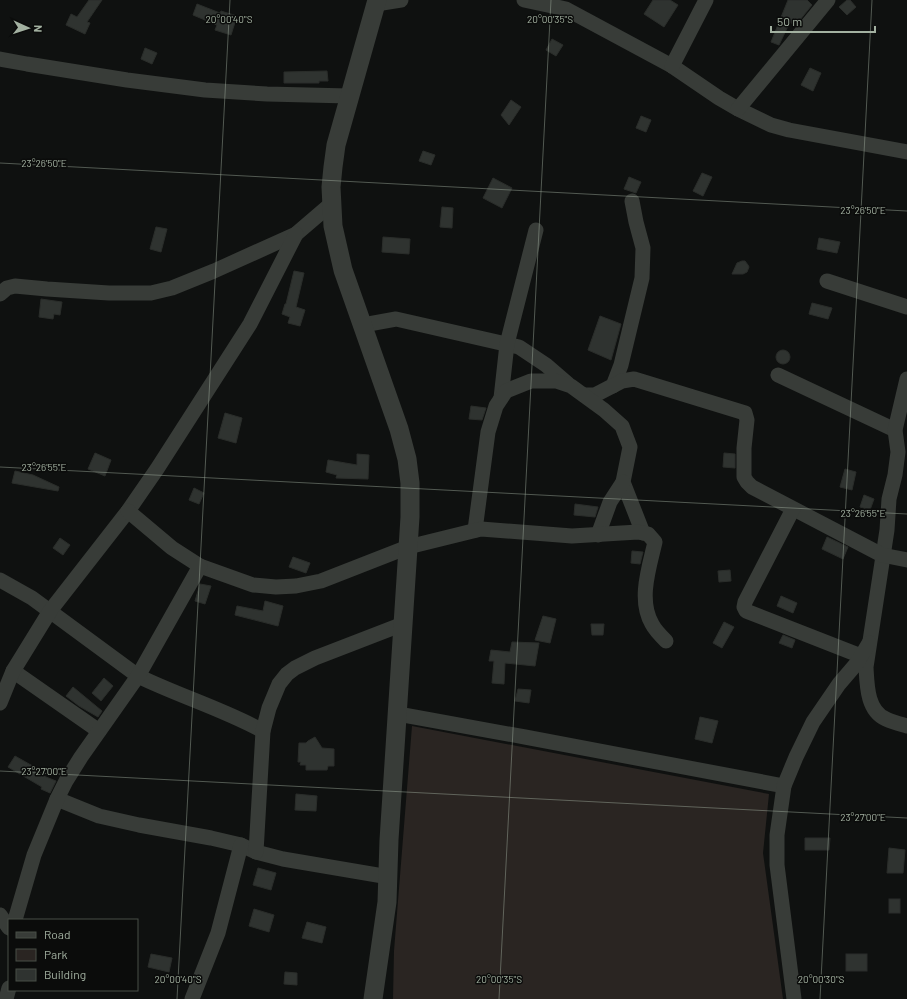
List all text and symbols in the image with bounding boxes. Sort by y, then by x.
north arrow [8,8,48,48]
scale bar [771,8,875,34]
text: 20°00'40"S [206,13,253,25]
text: 20°00'35"S [527,13,573,25]
text: 50 m [777,14,802,28]
text: N [32,25,45,33]
text: 23°26'50"E [21,157,67,169]
text: 23°26'50"E [840,204,886,216]
text: 23°26'55"E [21,461,67,473]
text: 23°26'55"E [840,507,886,519]
text: 23°27'00"E [21,765,67,777]
text: 23°27'00"E [840,811,886,823]
legend [8,919,138,991]
text: Road [44,927,71,941]
text: Park [44,947,68,961]
text: Building [44,967,86,981]
text: 20°00'40"S [155,973,202,985]
text: 20°00'35"S [476,973,522,985]
text: 20°00'30"S [798,973,845,985]

